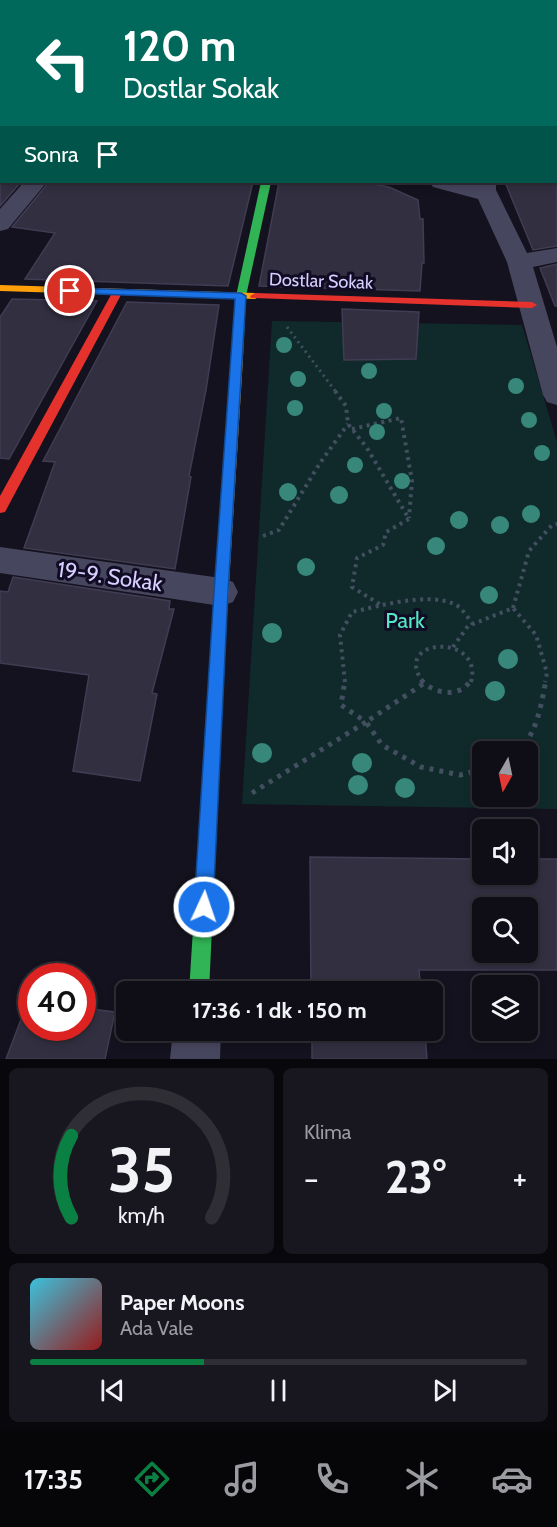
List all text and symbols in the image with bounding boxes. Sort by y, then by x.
text: 120 m [123,20,236,72]
icon: left [24,24,102,102]
text: Dostlar Sokak [123,72,279,105]
icon: arrive [91,138,124,171]
text: Sonra [24,141,79,168]
pin [44,265,95,316]
street label: Dostlar Sokak [269,268,374,294]
icon: arrive [53,274,86,307]
street label: 19-9. Sokak [56,556,164,597]
park label: Park [385,607,425,634]
north arrow [472,741,538,807]
map controls [472,741,538,1041]
button: sound [472,819,538,885]
position arrow [172,875,236,939]
button: search [472,897,538,963]
speed limit sign: 40 [18,963,96,1041]
button: layers [472,975,538,1041]
text: 17:36 · 1 dk · 150 m [192,997,367,1024]
text: Klima [304,1120,351,1144]
text: 35 [108,1132,175,1208]
text: 23° [385,1150,446,1204]
text: − [304,1158,319,1198]
text: + [512,1158,527,1198]
text: km/h [118,1202,165,1228]
text: Paper Moons [120,1289,244,1316]
text: Ada Vale [120,1316,193,1340]
icon: previous [96,1374,129,1407]
icon: pause [262,1374,295,1407]
icon: next [428,1374,461,1407]
icon: directions [131,1458,173,1500]
icon: music [221,1458,263,1500]
icon: phone [311,1458,353,1500]
icon: climate [401,1458,443,1500]
icon: car [491,1458,533,1500]
text: 17:35 [24,1463,83,1496]

